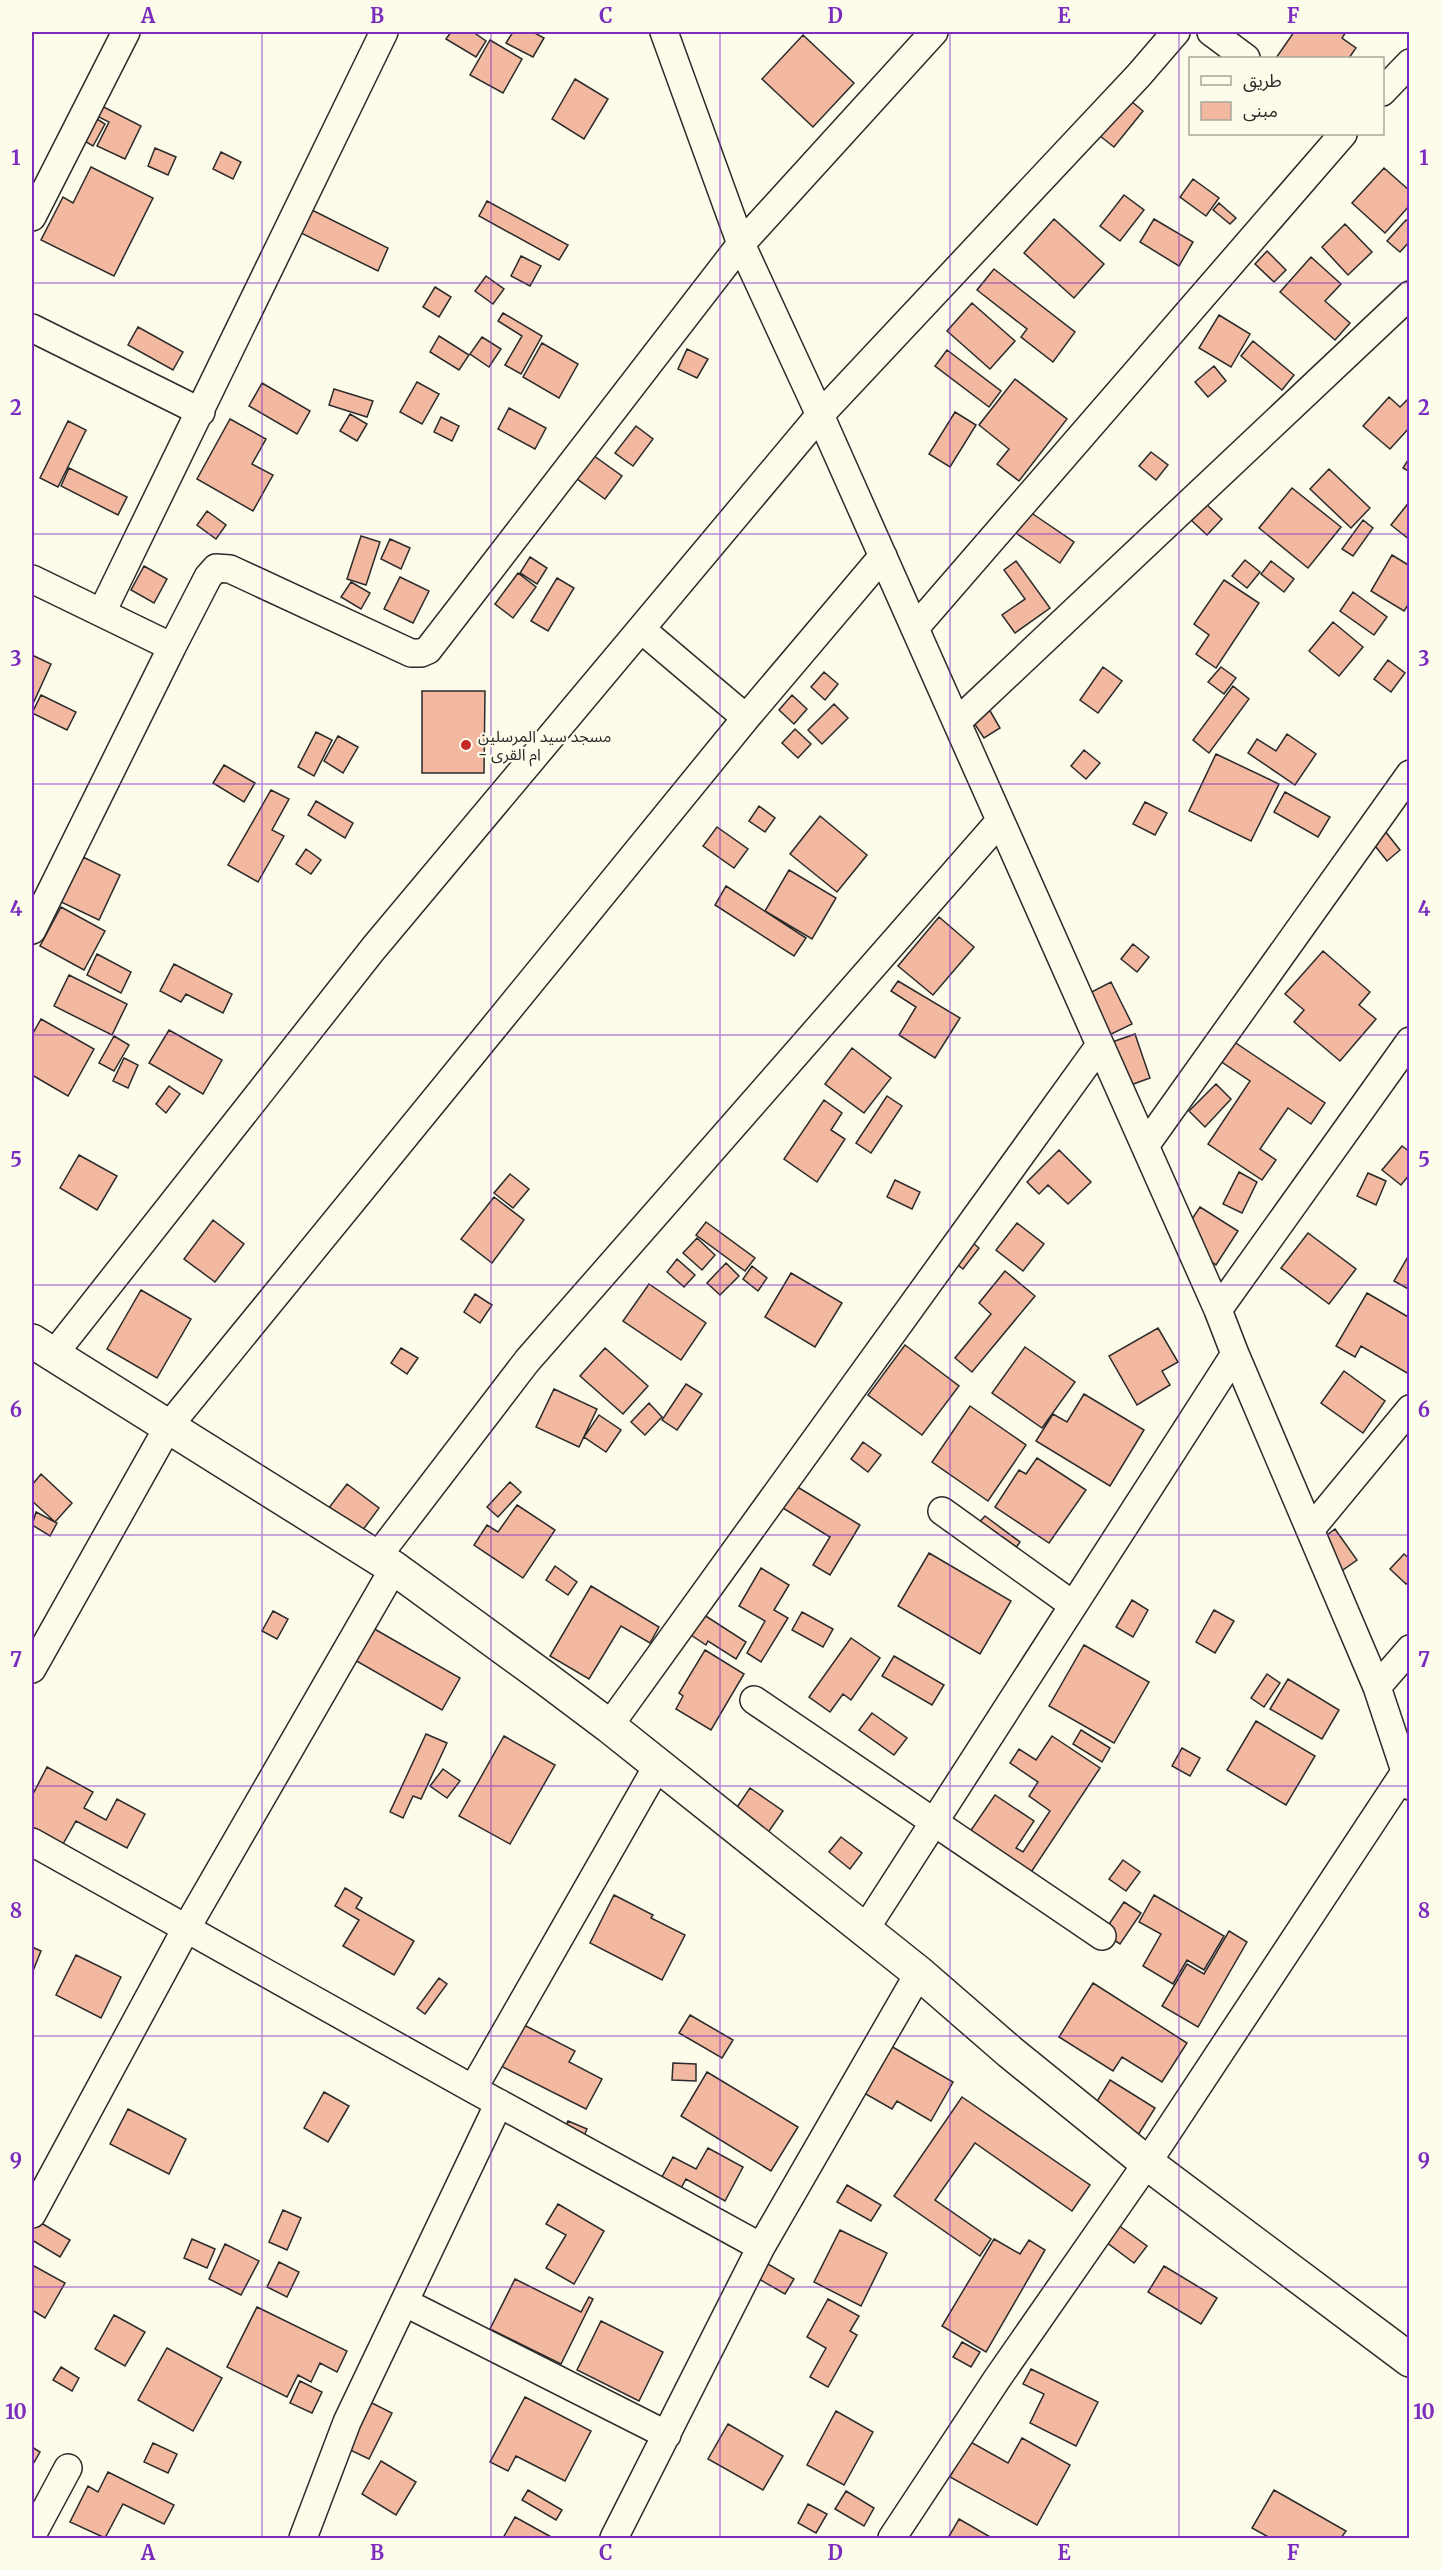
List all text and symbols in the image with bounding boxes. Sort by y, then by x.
text: A [140,3,156,28]
text: B [370,3,384,28]
text: C [599,3,613,28]
text: D [827,3,843,28]
text: E [1057,3,1071,28]
text: F [1287,3,1300,28]
legend [1189,57,1384,135]
text: طريق [1243,69,1282,92]
text: مبنى [1243,99,1278,122]
text: 1 [11,145,21,170]
text: 1 [1419,145,1429,170]
text: 2 [10,395,22,420]
text: 2 [1418,395,1430,420]
text: 3 [10,646,22,671]
text: 3 [1418,646,1430,671]
place label: مسجد سيد المرسلين - ام القرى [478,726,611,767]
marker: مسجد سيد المرسلين - ام القرى [459,738,473,752]
text: 4 [10,896,23,921]
text: 4 [1418,896,1431,921]
text: 5 [10,1147,22,1172]
text: 5 [1418,1147,1430,1172]
text: 6 [10,1397,22,1422]
text: 6 [1418,1397,1430,1422]
text: 7 [10,1647,22,1672]
text: 7 [1418,1647,1430,1672]
text: 8 [10,1898,22,1923]
text: 8 [1418,1898,1430,1923]
text: 9 [10,2148,22,2173]
text: 9 [1418,2148,1430,2173]
text: 10 [5,2399,27,2424]
text: 10 [1413,2399,1435,2424]
text: A [140,2540,156,2565]
text: B [370,2540,384,2565]
text: C [599,2540,613,2565]
text: D [827,2540,843,2565]
text: E [1057,2540,1071,2565]
text: F [1287,2540,1300,2565]

